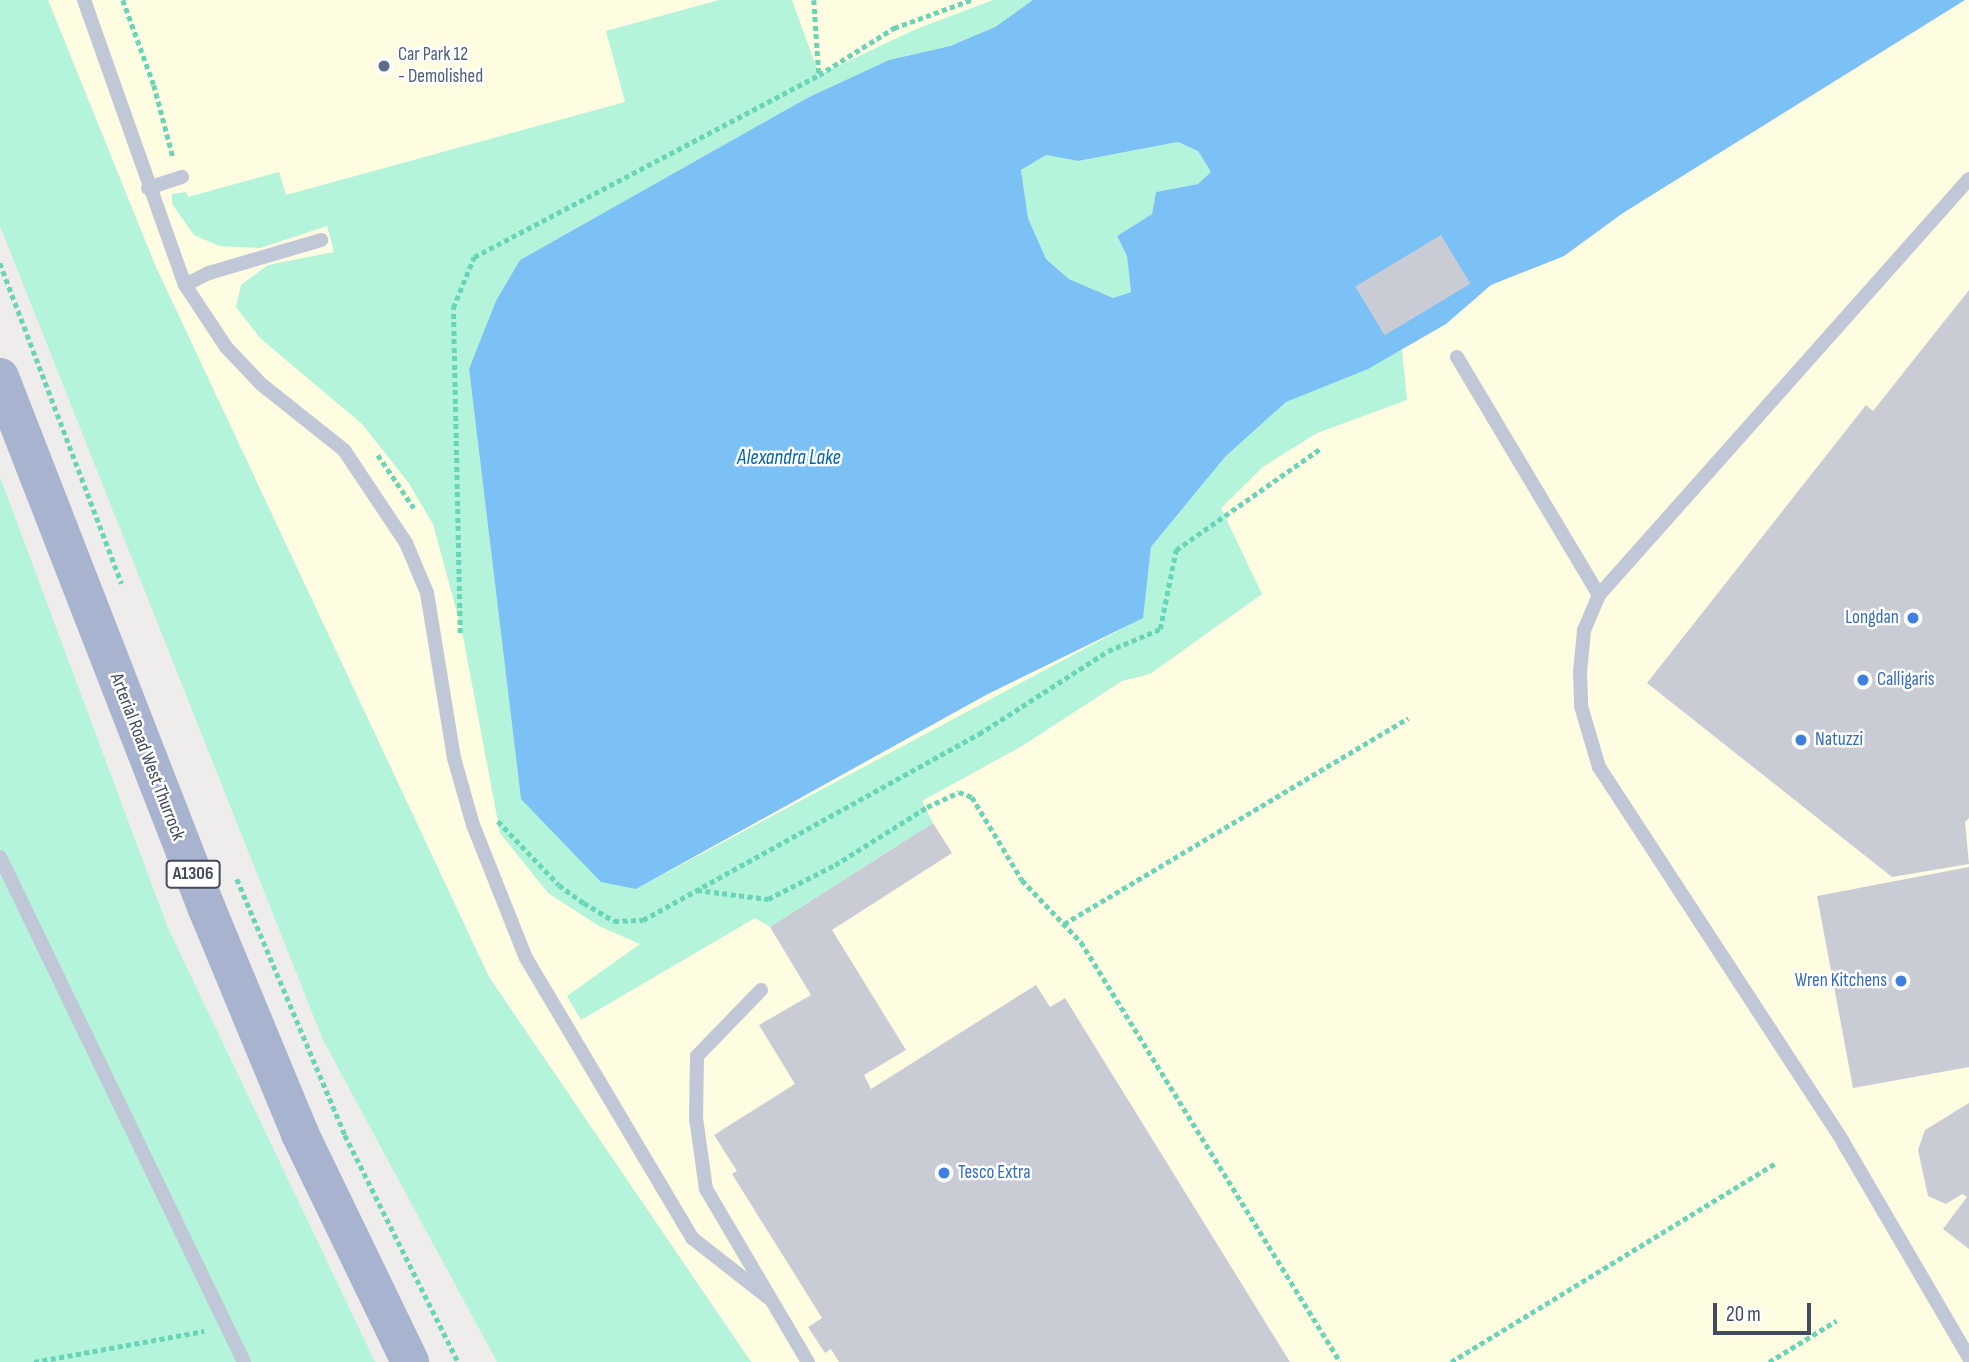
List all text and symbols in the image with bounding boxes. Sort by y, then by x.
place label: Car Park 12 - Demolished [398,44,483,88]
marker: Car Park 12 - Demolished [376,58,392,74]
water label: Alexandra Lake [737,445,841,471]
place label: Longdan [1845,607,1899,629]
marker: Longdan [1905,610,1921,626]
place label: Calligaris [1877,669,1935,691]
street label: Arterial Road West Thurrock [105,670,189,844]
marker: Calligaris [1855,672,1871,688]
place label: Natuzzi [1815,729,1863,751]
marker: Natuzzi [1793,732,1809,748]
road number: A1306 [165,860,221,888]
place label: Wren Kitchens [1795,970,1887,992]
marker: Wren Kitchens [1893,973,1909,989]
place label: Tesco Extra [958,1162,1030,1184]
marker: Tesco Extra [936,1165,952,1181]
scale bar [1717,1288,1815,1332]
text: 20 m [1726,1302,1761,1327]

